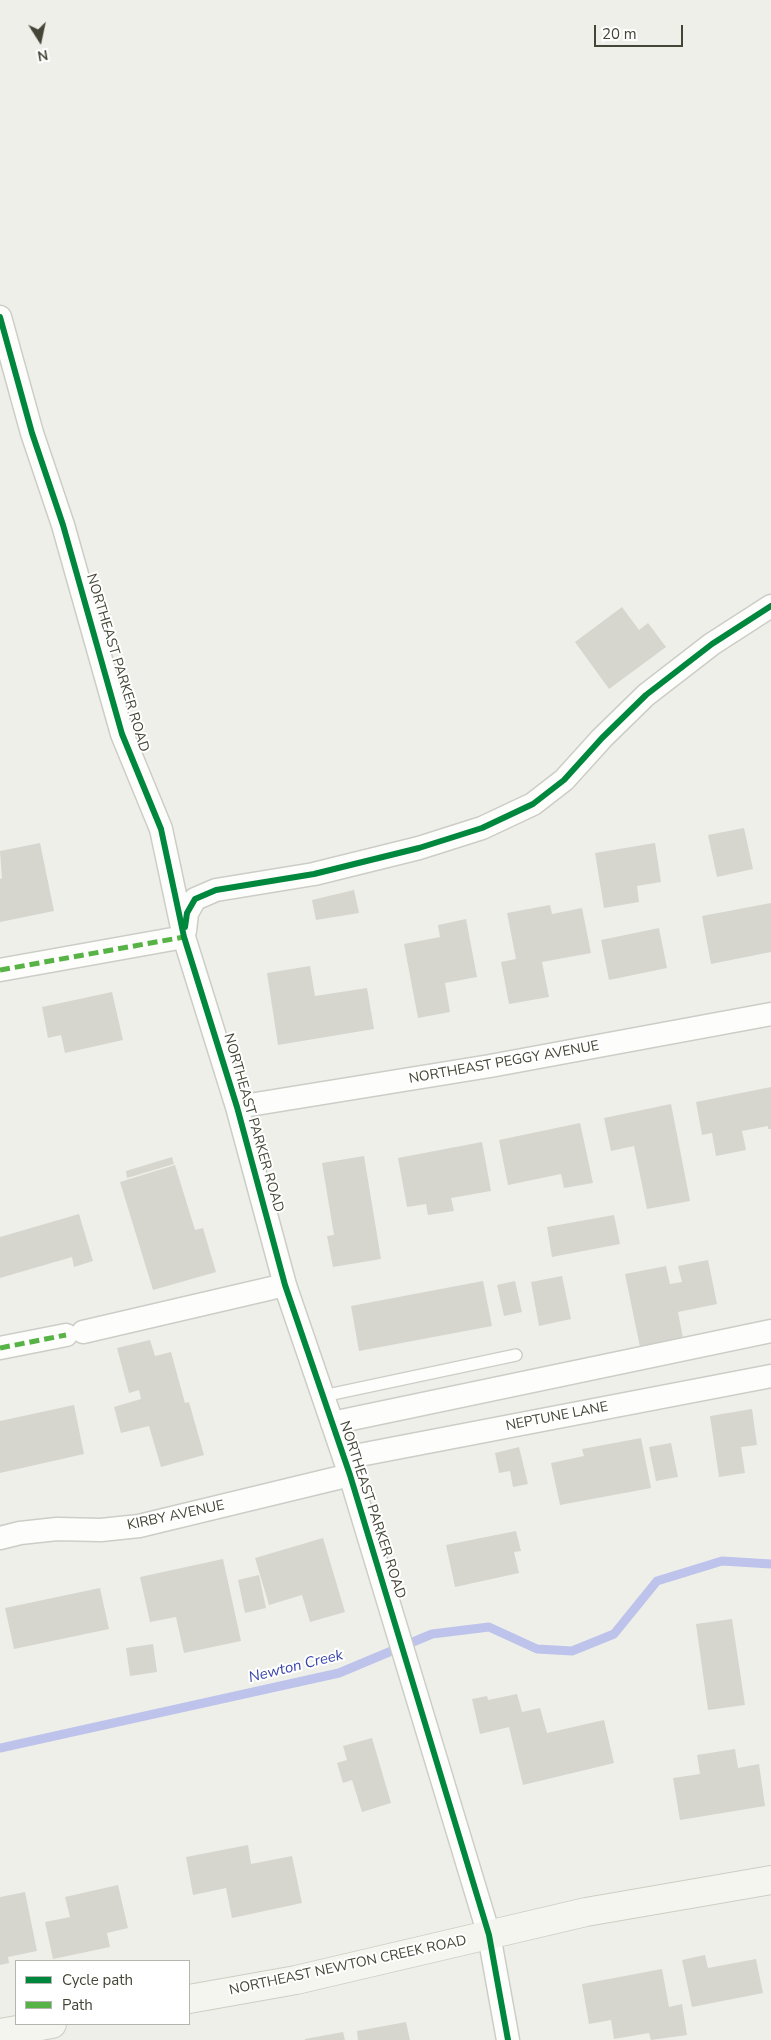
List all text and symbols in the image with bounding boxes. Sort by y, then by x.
north arrow [15,15,65,65]
scale bar [596,15,685,47]
text: 20 m [602,24,637,44]
text: N [36,45,50,66]
street label: NORTHEAST PARKER ROAD [82,572,152,754]
street label: NORTHEAST PARKER ROAD [219,1032,287,1214]
street label: NORTHEAST PEGGY AVENUE [408,1038,600,1088]
street label: NEPTUNE LANE [504,1399,610,1435]
street label: NORTHEAST PARKER ROAD [335,1419,409,1601]
street label: KIRBY AVENUE [126,1498,226,1534]
water label: Newton Creek [247,1647,345,1687]
street label: NORTHEAST NEWTON CREEK ROAD [228,1933,468,1999]
legend [15,1960,190,2025]
text: Cycle path [62,1970,133,1990]
text: Path [62,1995,93,2015]

